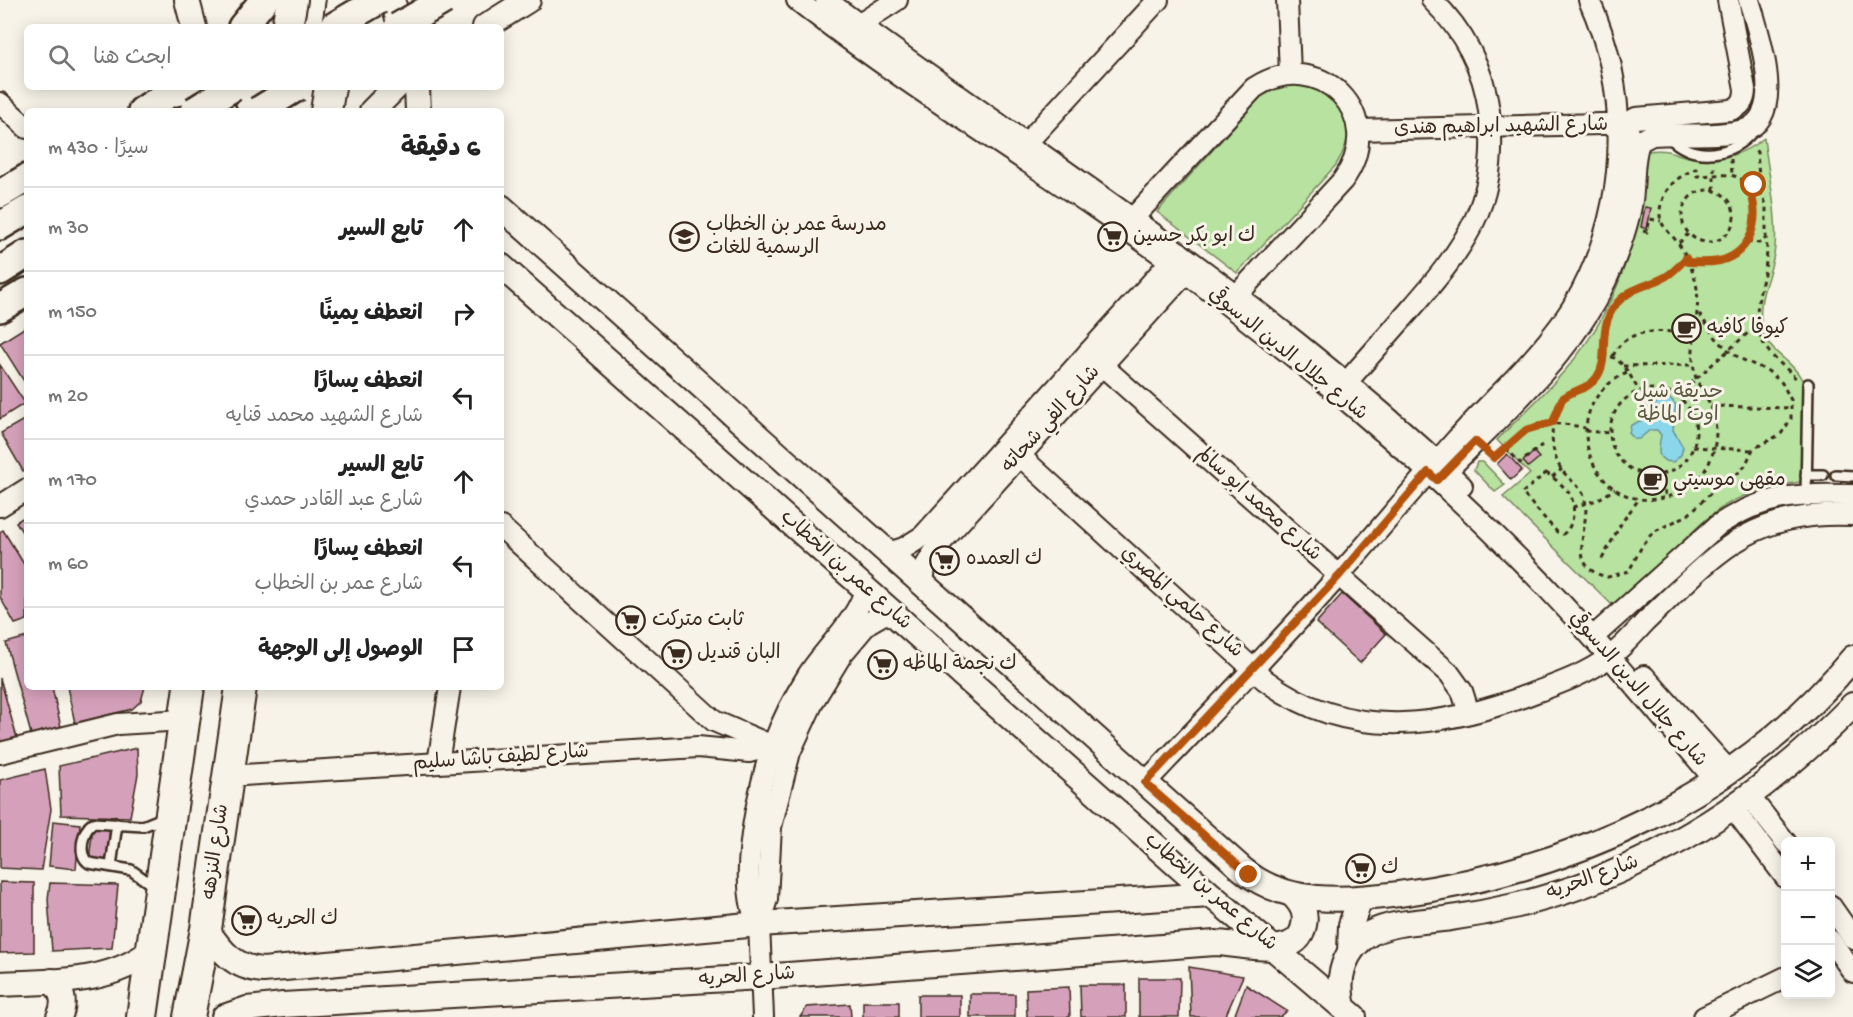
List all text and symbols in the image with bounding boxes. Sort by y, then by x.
search box [24,24,504,90]
icon: search [45,41,78,74]
text: ابحث هنا [93,46,172,72]
street label: شارع الشهيد ابراهيم هندى [1394,114,1608,141]
text: 6 دقيقة [401,135,480,166]
text: سيرًا · 430 m [48,138,149,161]
route start [1740,171,1766,197]
icon: ahead [447,213,480,246]
place label: مدرسة عمر بن الخطاب الرسمية للغات [706,214,887,261]
text: 30 m [48,218,89,241]
text: تابع السير [339,218,423,244]
school or university icon: مدرسة عمر بن الخطاب الرسمية للغات [669,221,701,253]
supermarket icon: ك ابو بكر حسين [1096,221,1128,253]
place label: ك ابو بكر حسين [1133,225,1255,249]
street label: شارع جلال الدين الدسوقي [1203,280,1374,426]
icon: right [447,297,480,330]
text: 150 m [48,302,97,325]
text: انعطف يمينًا [320,302,423,328]
cafe icon: كيوفا كافيه [1670,313,1702,345]
place label: كيوفا كافيه [1707,317,1788,341]
street label: شارع الفي شحاته [997,361,1108,480]
text: انعطف يسارًا [314,370,423,396]
icon: left [447,381,480,414]
park label: حديقة شيل اوت الماظة [1633,381,1723,428]
text: 20 m [48,386,88,409]
text: شارع الشهيد محمد قنايه [226,406,423,429]
street label: شارع محمد ابو سالم [1191,442,1326,567]
text: تابع السير [339,454,423,480]
icon: ahead [447,465,480,498]
cafe icon: مقهى موسيتي [1636,465,1668,497]
text: 170 m [48,470,97,493]
place label: مقهى موسيتي [1673,470,1786,496]
text: شارع عبد القادر حمدي [244,490,423,513]
street label: شارع عمر بن الخطاب [775,505,916,636]
text: انعطف يسارًا [314,538,423,564]
street label: شارع حلمي المصري [1113,541,1247,666]
supermarket icon: ك العمده [929,544,961,576]
place label: ك العمده [966,548,1042,572]
icon: left [447,549,480,582]
text: 60 m [48,554,88,577]
text: شارع عمر بن الخطاب [255,574,423,597]
street label: شارع جلال الدين الدسوقي [1563,604,1715,772]
supermarket icon: ثابت متركت [615,605,647,637]
place label: ثابت متركت [652,609,745,633]
icon: arrive [447,633,480,666]
text: الوصول إلى الوجهة [258,638,423,664]
supermarket icon: البان قنديل [660,638,692,670]
place label: البان قنديل [697,642,781,666]
supermarket icon: ك نجمة الماظه [866,649,898,681]
place label: ك نجمة الماظه [903,653,1017,677]
street label: شارع لطيف باشا سليم [412,740,590,777]
street label: شارع النزهه [198,802,235,902]
street label: شارع عمر بن الخطاب [1139,828,1282,957]
map controls [1781,837,1835,999]
button: + [1781,837,1835,891]
street label: شارع الحريه [1543,851,1642,906]
supermarket icon: ك [1344,853,1376,885]
place label: ك [1381,857,1398,881]
route end [1235,861,1261,887]
button: − [1781,891,1835,945]
supermarket icon: ك الحريه [230,904,262,936]
place label: ك الحريه [267,908,338,932]
button: layers [1781,945,1835,999]
street label: شارع الحريه [698,962,796,993]

